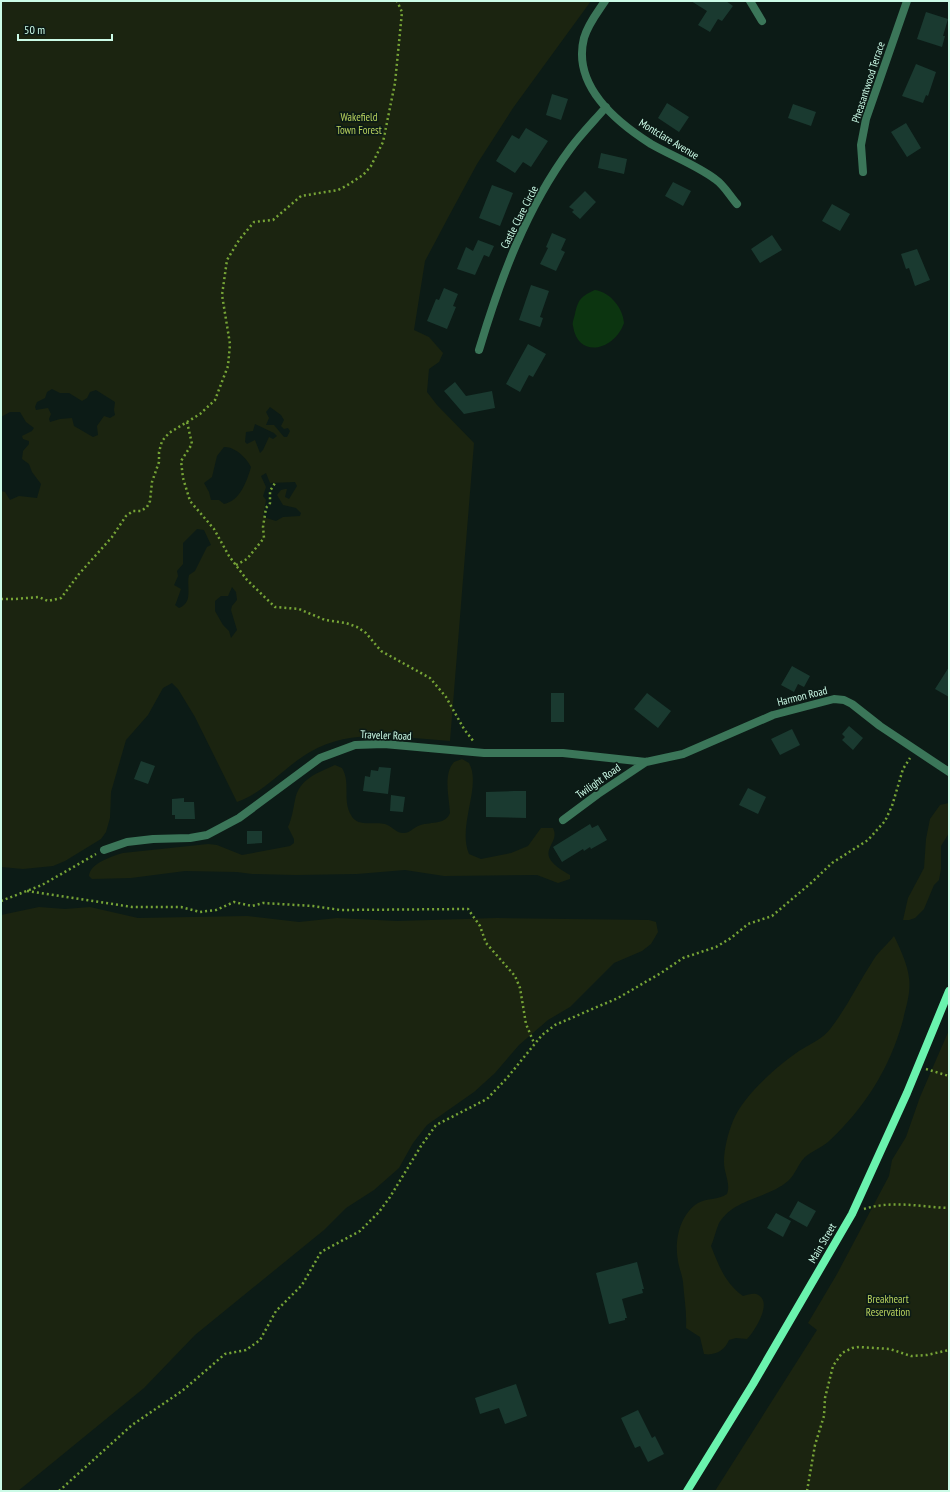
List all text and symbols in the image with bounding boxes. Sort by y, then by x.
scale bar [18,16,112,42]
text: 50 m [24,22,45,37]
street label: Pheasantwood Terrace [848,39,888,124]
park label: Wakefield Town Forest [336,110,382,137]
street label: Montclare Avenue [636,116,702,163]
street label: Castle Clare Circle [497,183,541,251]
street label: Harmon Road [775,683,829,709]
street label: Traveler Road [360,727,412,743]
street label: Twilight Road [573,760,623,801]
street label: Main Street [805,1221,839,1265]
park label: Breakheart Reservation [866,1292,910,1319]

